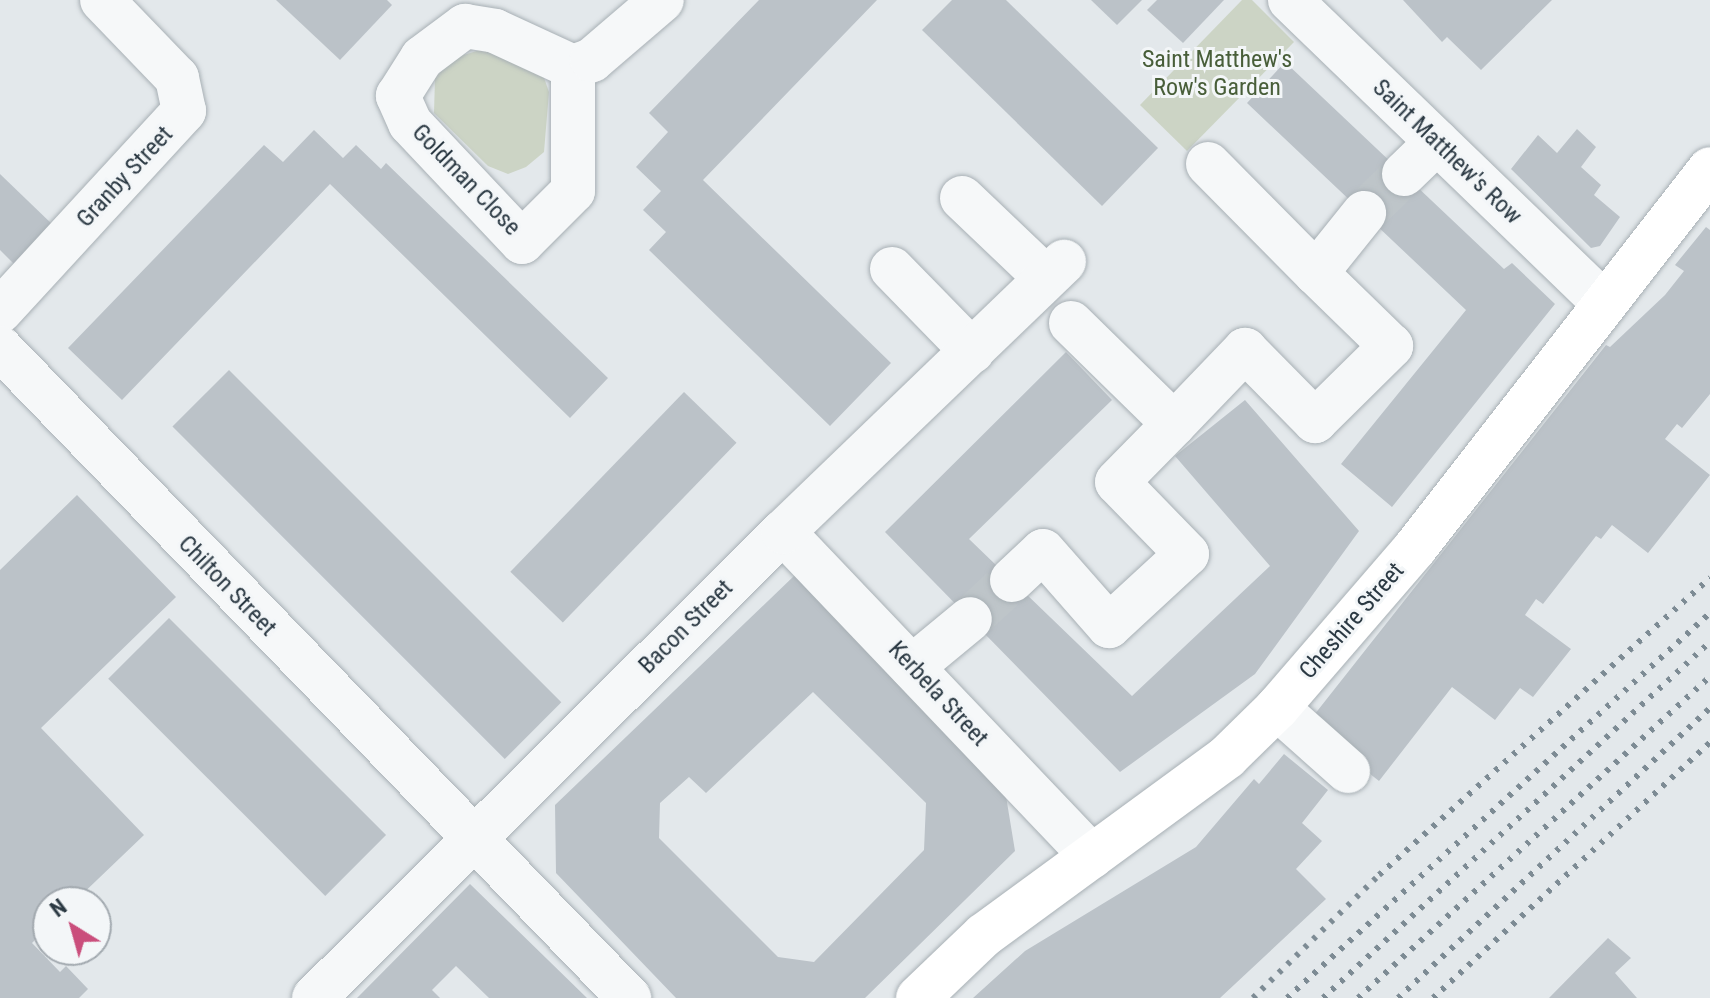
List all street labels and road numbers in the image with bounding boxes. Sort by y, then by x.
street label: Saint Matthew's Row [1366,74,1528,230]
street label: Goldman Close [406,118,526,242]
street label: Granby Street [71,121,179,233]
street label: Chilton Street [172,530,282,642]
street label: Cheshire Street [1294,557,1410,685]
street label: Bacon Street [633,574,739,680]
street label: Kerbela Street [882,635,994,753]

